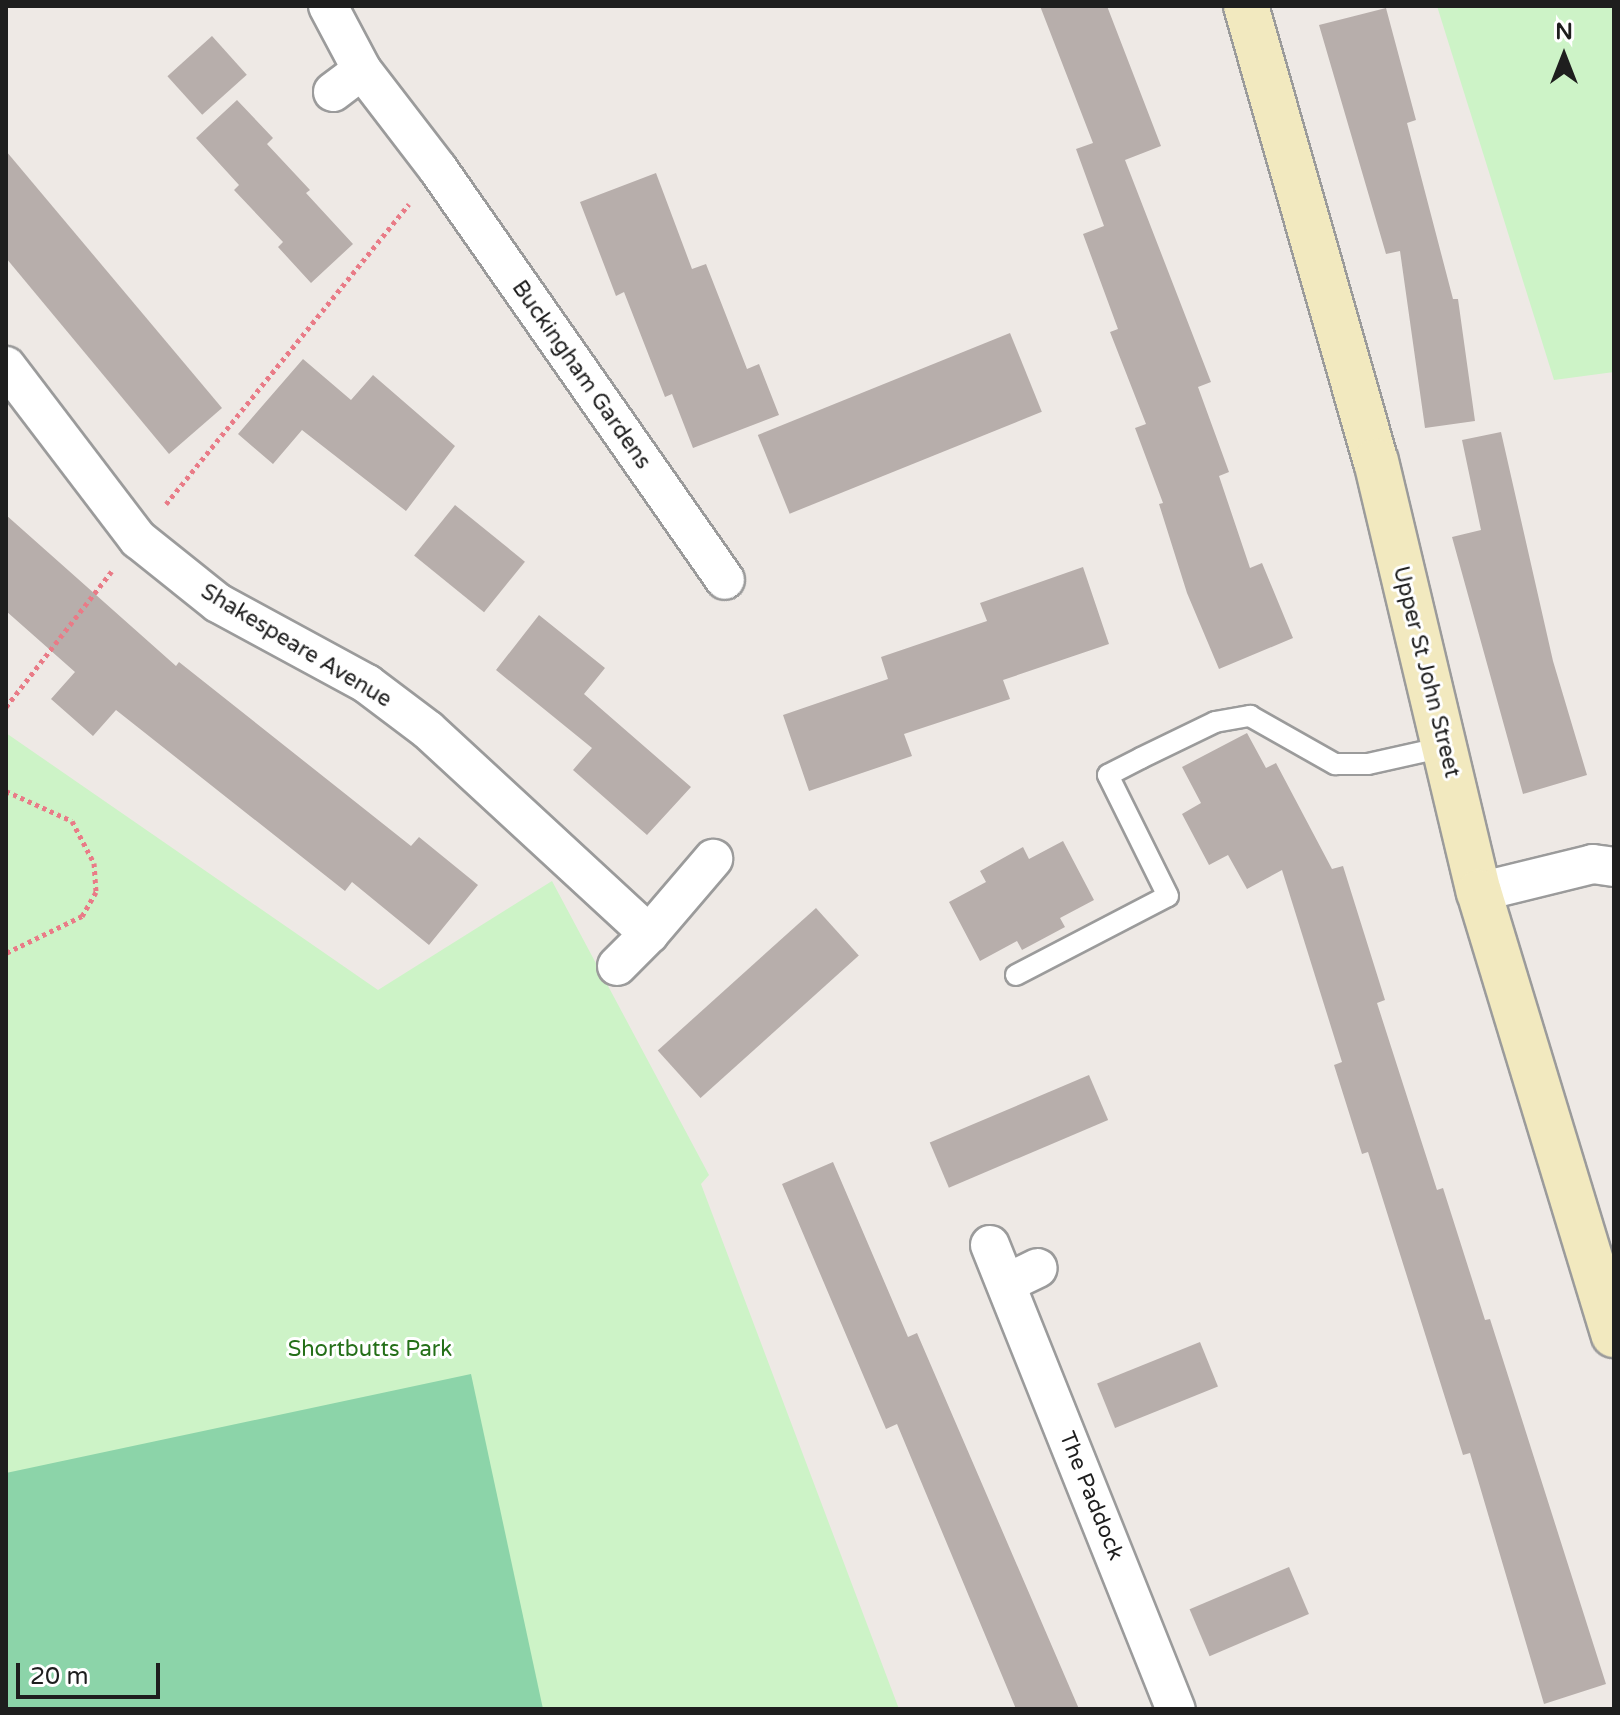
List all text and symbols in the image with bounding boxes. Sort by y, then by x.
north arrow [1524,16,1604,96]
text: N [1555,19,1573,45]
street label: Buckingham Gardens [506,276,656,474]
street label: Upper St John Street [1387,564,1465,780]
street label: Shakespeare Avenue [196,579,396,713]
park label: Shortbutts Park [288,1337,452,1363]
street label: The Paddock [1053,1428,1129,1564]
scale bar [20,1647,164,1697]
text: 20 m [30,1662,88,1691]

